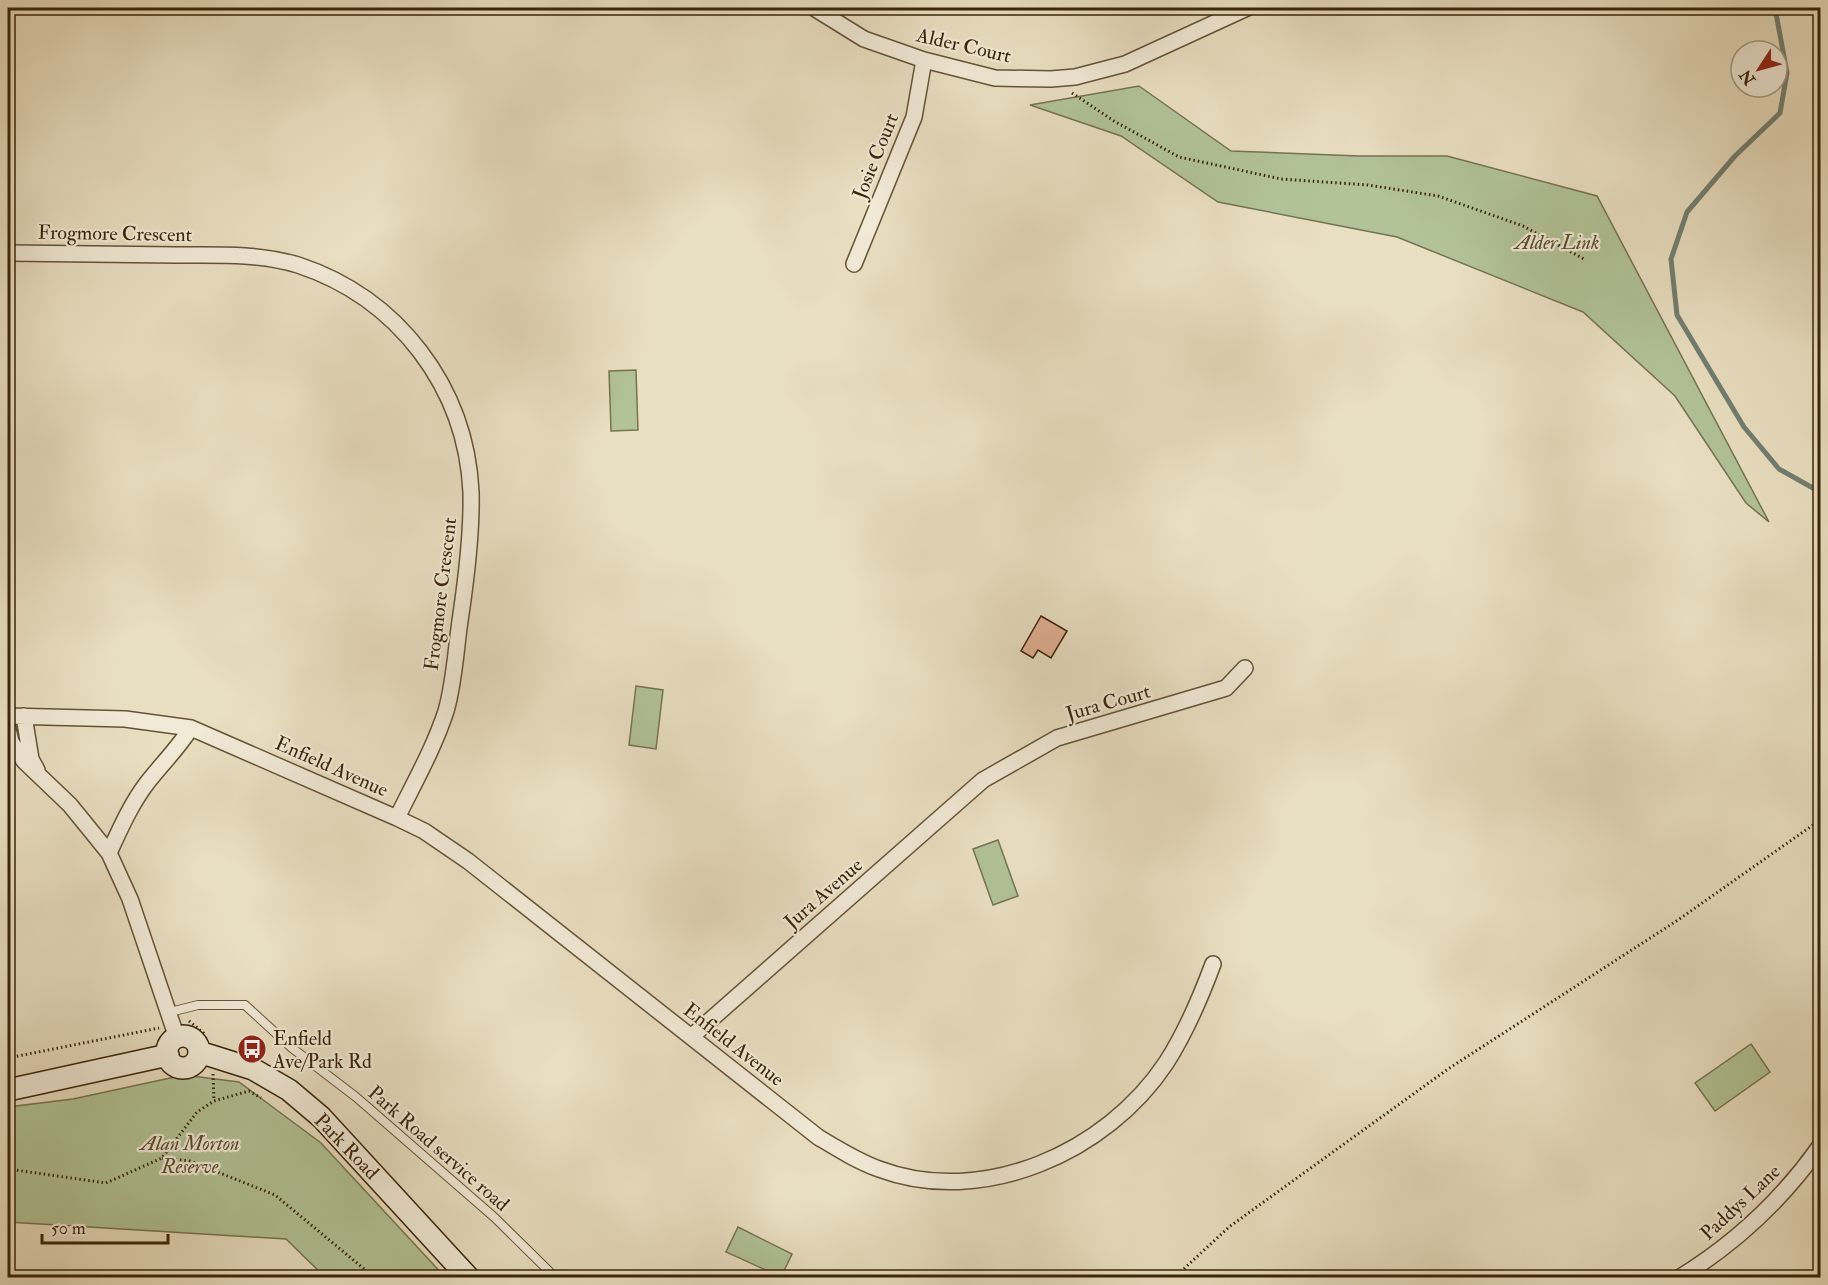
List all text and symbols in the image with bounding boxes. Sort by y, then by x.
street label: Alder Court [913,22,1014,69]
north arrow [1729,39,1789,99]
text: N [1735,65,1761,90]
street label: Josie Court [847,109,904,204]
street label: Frogmore Crescent [38,220,193,247]
park label: Alder Link [1513,230,1599,255]
street label: Frogmore Crescent [419,516,462,672]
street label: Jura Court [1062,678,1154,727]
street label: Enfield Avenue [271,730,392,802]
street label: Jura Avenue [778,853,868,935]
street label: Enfield Avenue [678,997,789,1092]
place label: Enfield Ave/Park Rd [272,1026,372,1074]
bus stop icon: Enfield Ave/Park Rd [236,1033,268,1065]
street label: Park Road service road [363,1080,515,1217]
street label: Park Road [309,1108,384,1185]
park label: Alan Morton Reserve [139,1131,239,1179]
street label: Paddys Lane [1695,1159,1786,1246]
scale bar [42,1207,168,1245]
text: 50 m [51,1217,86,1240]

